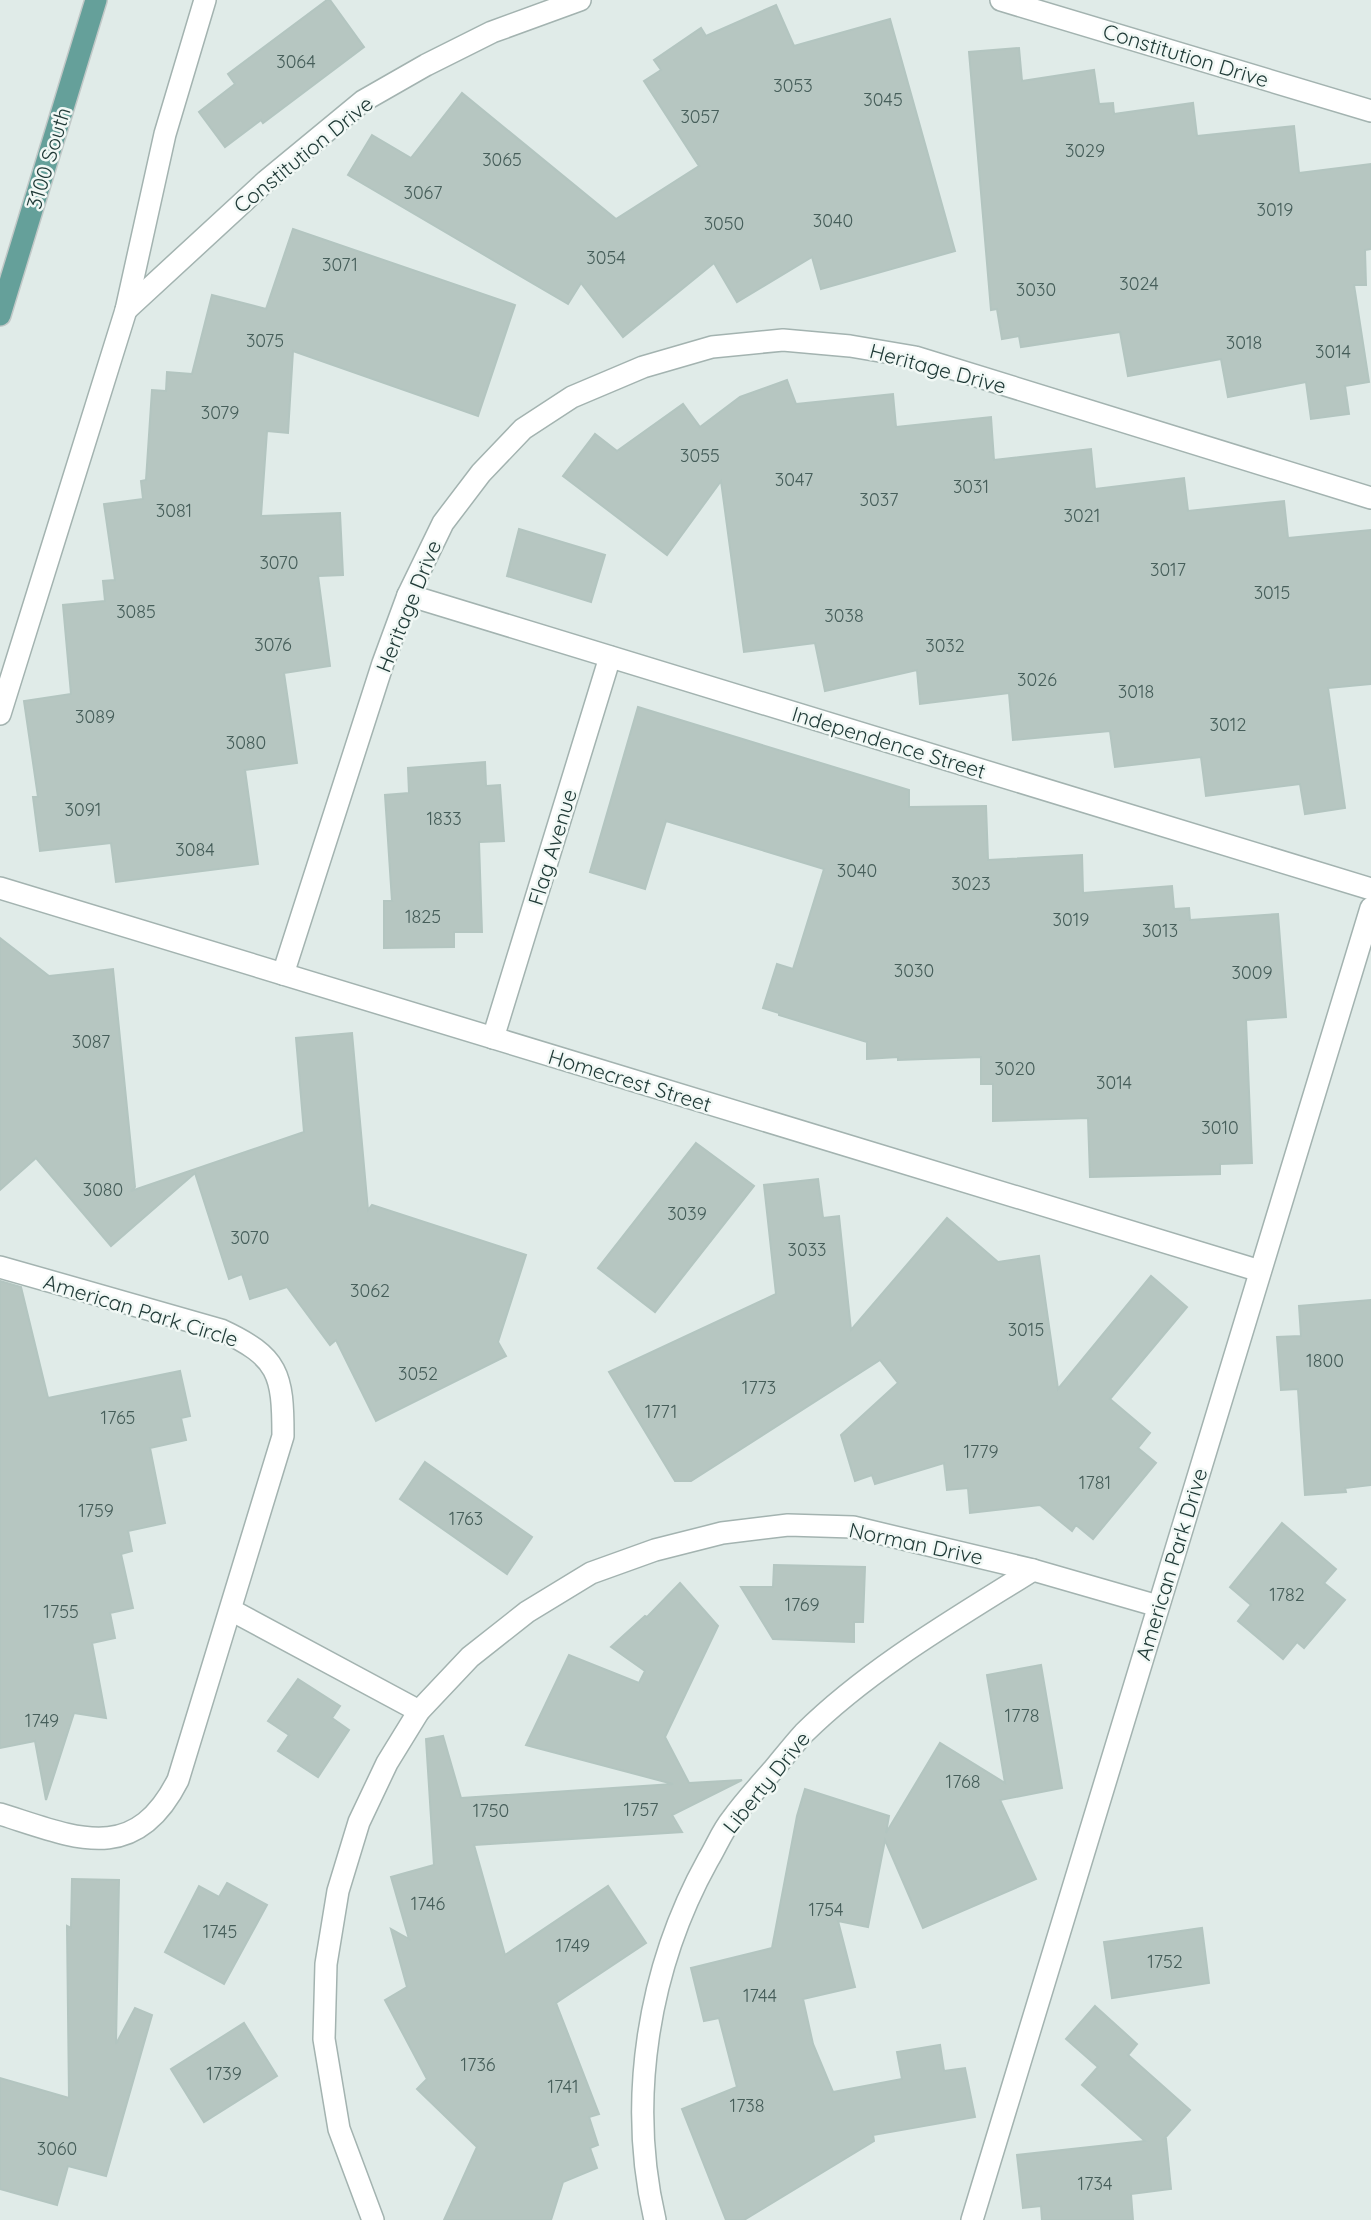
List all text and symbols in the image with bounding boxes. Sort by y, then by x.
street label: Constitution Drive [1100,17,1272,93]
house number: 3064 [276,50,316,73]
house number: 3053 [773,74,813,97]
house number: 3045 [863,88,903,111]
street label: Constitution Drive [228,90,378,218]
street label: 3100 South [20,104,76,212]
house number: 3057 [680,105,720,128]
house number: 3029 [1065,139,1105,162]
house number: 3065 [482,148,522,171]
house number: 3067 [403,181,443,204]
house number: 3019 [1257,198,1293,221]
house number: 3040 [813,209,853,232]
house number: 3050 [704,212,744,235]
house number: 3054 [586,246,626,269]
house number: 3071 [322,253,358,276]
house number: 3024 [1119,272,1159,295]
house number: 3030 [1016,278,1056,301]
house number: 3075 [246,329,284,352]
house number: 3018 [1226,331,1262,354]
street label: Heritage Drive [867,337,1009,399]
house number: 3014 [1315,340,1351,363]
house number: 3079 [201,401,239,424]
house number: 3055 [680,444,720,467]
house number: 3047 [775,468,813,491]
house number: 3031 [953,475,989,498]
house number: 3037 [860,488,898,511]
house number: 3081 [156,499,192,522]
house number: 3021 [1064,504,1100,527]
street label: Heritage Drive [370,536,446,676]
house number: 3070 [259,551,299,574]
house number: 3017 [1150,558,1186,581]
house number: 3015 [1254,581,1290,604]
house number: 3085 [116,600,156,623]
house number: 3038 [824,604,864,627]
house number: 3076 [254,633,292,656]
house number: 3032 [925,634,965,657]
house number: 3026 [1017,668,1057,691]
house number: 3018 [1118,680,1154,703]
street label: Independence Street [789,700,989,784]
house number: 3089 [75,705,115,728]
house number: 3012 [1210,713,1246,736]
house number: 3080 [226,731,266,754]
street label: Flag Avenue [522,786,582,908]
house number: 3091 [65,798,101,821]
house number: 1833 [426,807,462,830]
house number: 3084 [175,838,215,861]
house number: 3040 [837,859,877,882]
house number: 3023 [951,872,991,895]
house number: 1825 [405,905,441,928]
house number: 3019 [1053,908,1089,931]
house number: 3013 [1142,919,1178,942]
house number: 3030 [894,959,934,982]
house number: 3009 [1232,961,1272,984]
house number: 3087 [72,1030,110,1053]
street label: Homecrest Street [545,1043,715,1117]
house number: 3020 [995,1057,1035,1080]
house number: 3014 [1096,1071,1132,1094]
house number: 3010 [1201,1116,1239,1139]
house number: 3080 [83,1178,123,1201]
house number: 3039 [667,1202,707,1225]
house number: 3070 [230,1226,270,1249]
house number: 3033 [787,1238,827,1261]
street label: American Park Circle [41,1268,241,1352]
house number: 3062 [350,1279,390,1302]
house number: 3015 [1008,1318,1044,1341]
house number: 1800 [1306,1349,1344,1372]
house number: 3052 [398,1362,438,1385]
house number: 1773 [742,1376,776,1399]
house number: 1771 [645,1400,677,1423]
house number: 1765 [101,1406,135,1429]
house number: 1779 [963,1440,999,1463]
street label: American Park Drive [1129,1465,1213,1663]
house number: 1781 [1079,1471,1111,1494]
house number: 1759 [78,1499,114,1522]
house number: 1763 [449,1507,483,1530]
street label: Norman Drive [847,1516,985,1570]
house number: 1782 [1269,1583,1305,1606]
house number: 1769 [784,1593,820,1616]
house number: 1755 [43,1600,79,1623]
house number: 1778 [1005,1704,1039,1727]
house number: 1749 [25,1709,59,1732]
street label: Liberty Drive [717,1726,815,1838]
house number: 1768 [946,1770,980,1793]
house number: 1757 [624,1798,658,1821]
house number: 1750 [473,1799,509,1822]
house number: 1746 [411,1892,445,1915]
house number: 1754 [808,1898,844,1921]
house number: 1745 [203,1920,237,1943]
house number: 1749 [556,1934,590,1957]
house number: 1752 [1147,1950,1183,1973]
house number: 1744 [743,1984,777,2007]
house number: 1736 [460,2053,496,2076]
house number: 1739 [206,2062,242,2085]
house number: 1741 [547,2075,579,2098]
house number: 1738 [729,2094,765,2117]
house number: 3060 [37,2137,77,2160]
house number: 1734 [1078,2172,1112,2195]

